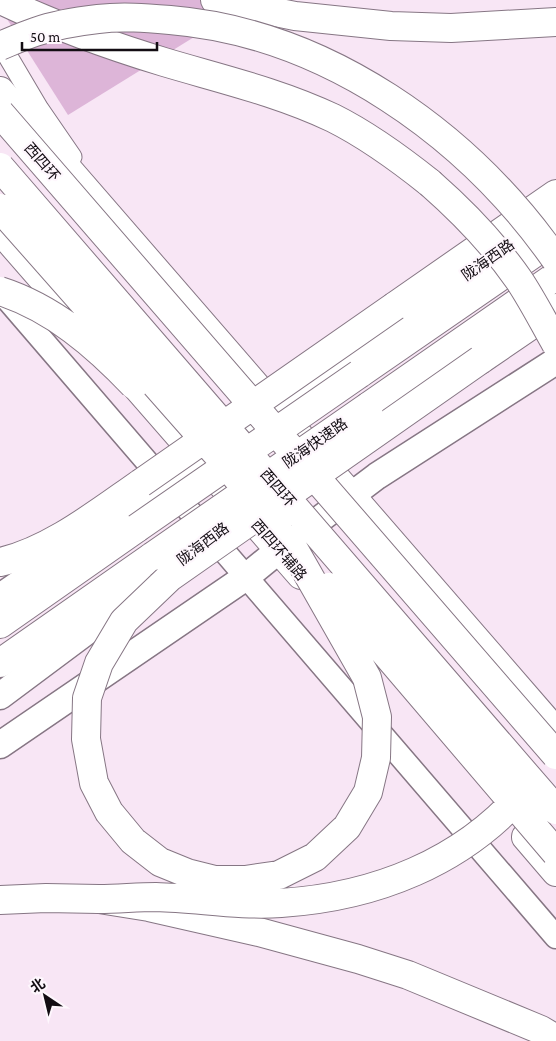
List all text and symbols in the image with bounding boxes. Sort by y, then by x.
scale bar [22,20,158,52]
text: 50 m [30,29,60,45]
street label: 西四环 [21,140,63,184]
street label: 陇海西路 [459,236,517,284]
street label: 陇海快速路 [280,415,350,471]
street label: 西四环 [257,466,299,510]
street label: 西四环辅路 [248,516,310,584]
street label: 陇海西路 [174,520,232,568]
north arrow [20,971,70,1021]
text: 北 [27,975,48,996]

